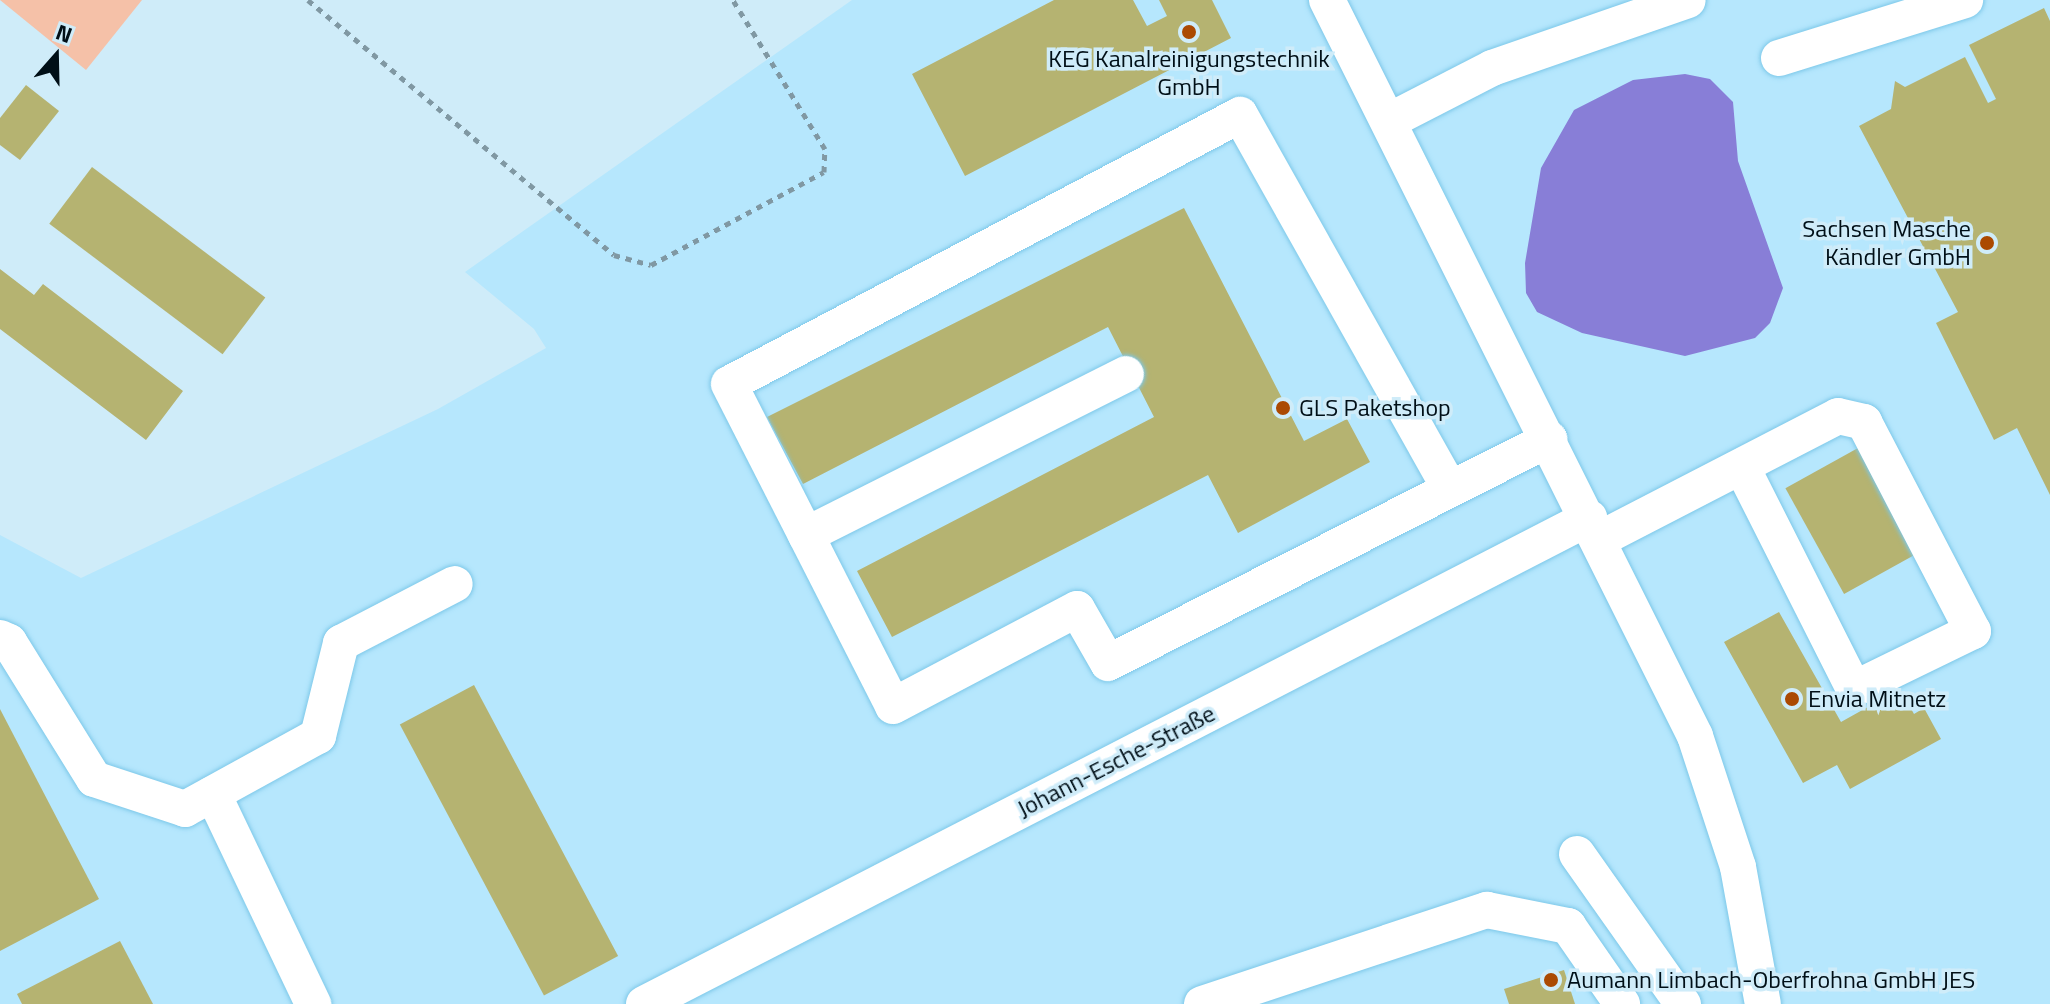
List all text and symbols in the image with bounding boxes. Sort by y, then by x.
text: N [51,15,77,52]
north arrow [16,16,96,96]
marker: KEG Kanalreinigungstechnik GmbH [1180,23,1198,41]
place label: KEG Kanalreinigungstechnik GmbH [1048,45,1330,101]
place label: Sachsen Masche Kändler GmbH [1802,215,1971,271]
marker: Sachsen Masche Kändler GmbH [1978,234,1996,252]
place label: GLS Paketshop [1299,394,1451,422]
marker: GLS Paketshop [1274,399,1292,417]
place label: Envia Mitnetz [1808,685,1946,713]
marker: Envia Mitnetz [1783,690,1801,708]
street label: Johann-Esche-Straße [1012,699,1220,823]
place label: Aumann Limbach-Oberfrohna GmbH JES [1567,966,1975,994]
marker: Aumann Limbach-Oberfrohna GmbH JES [1542,971,1560,989]

